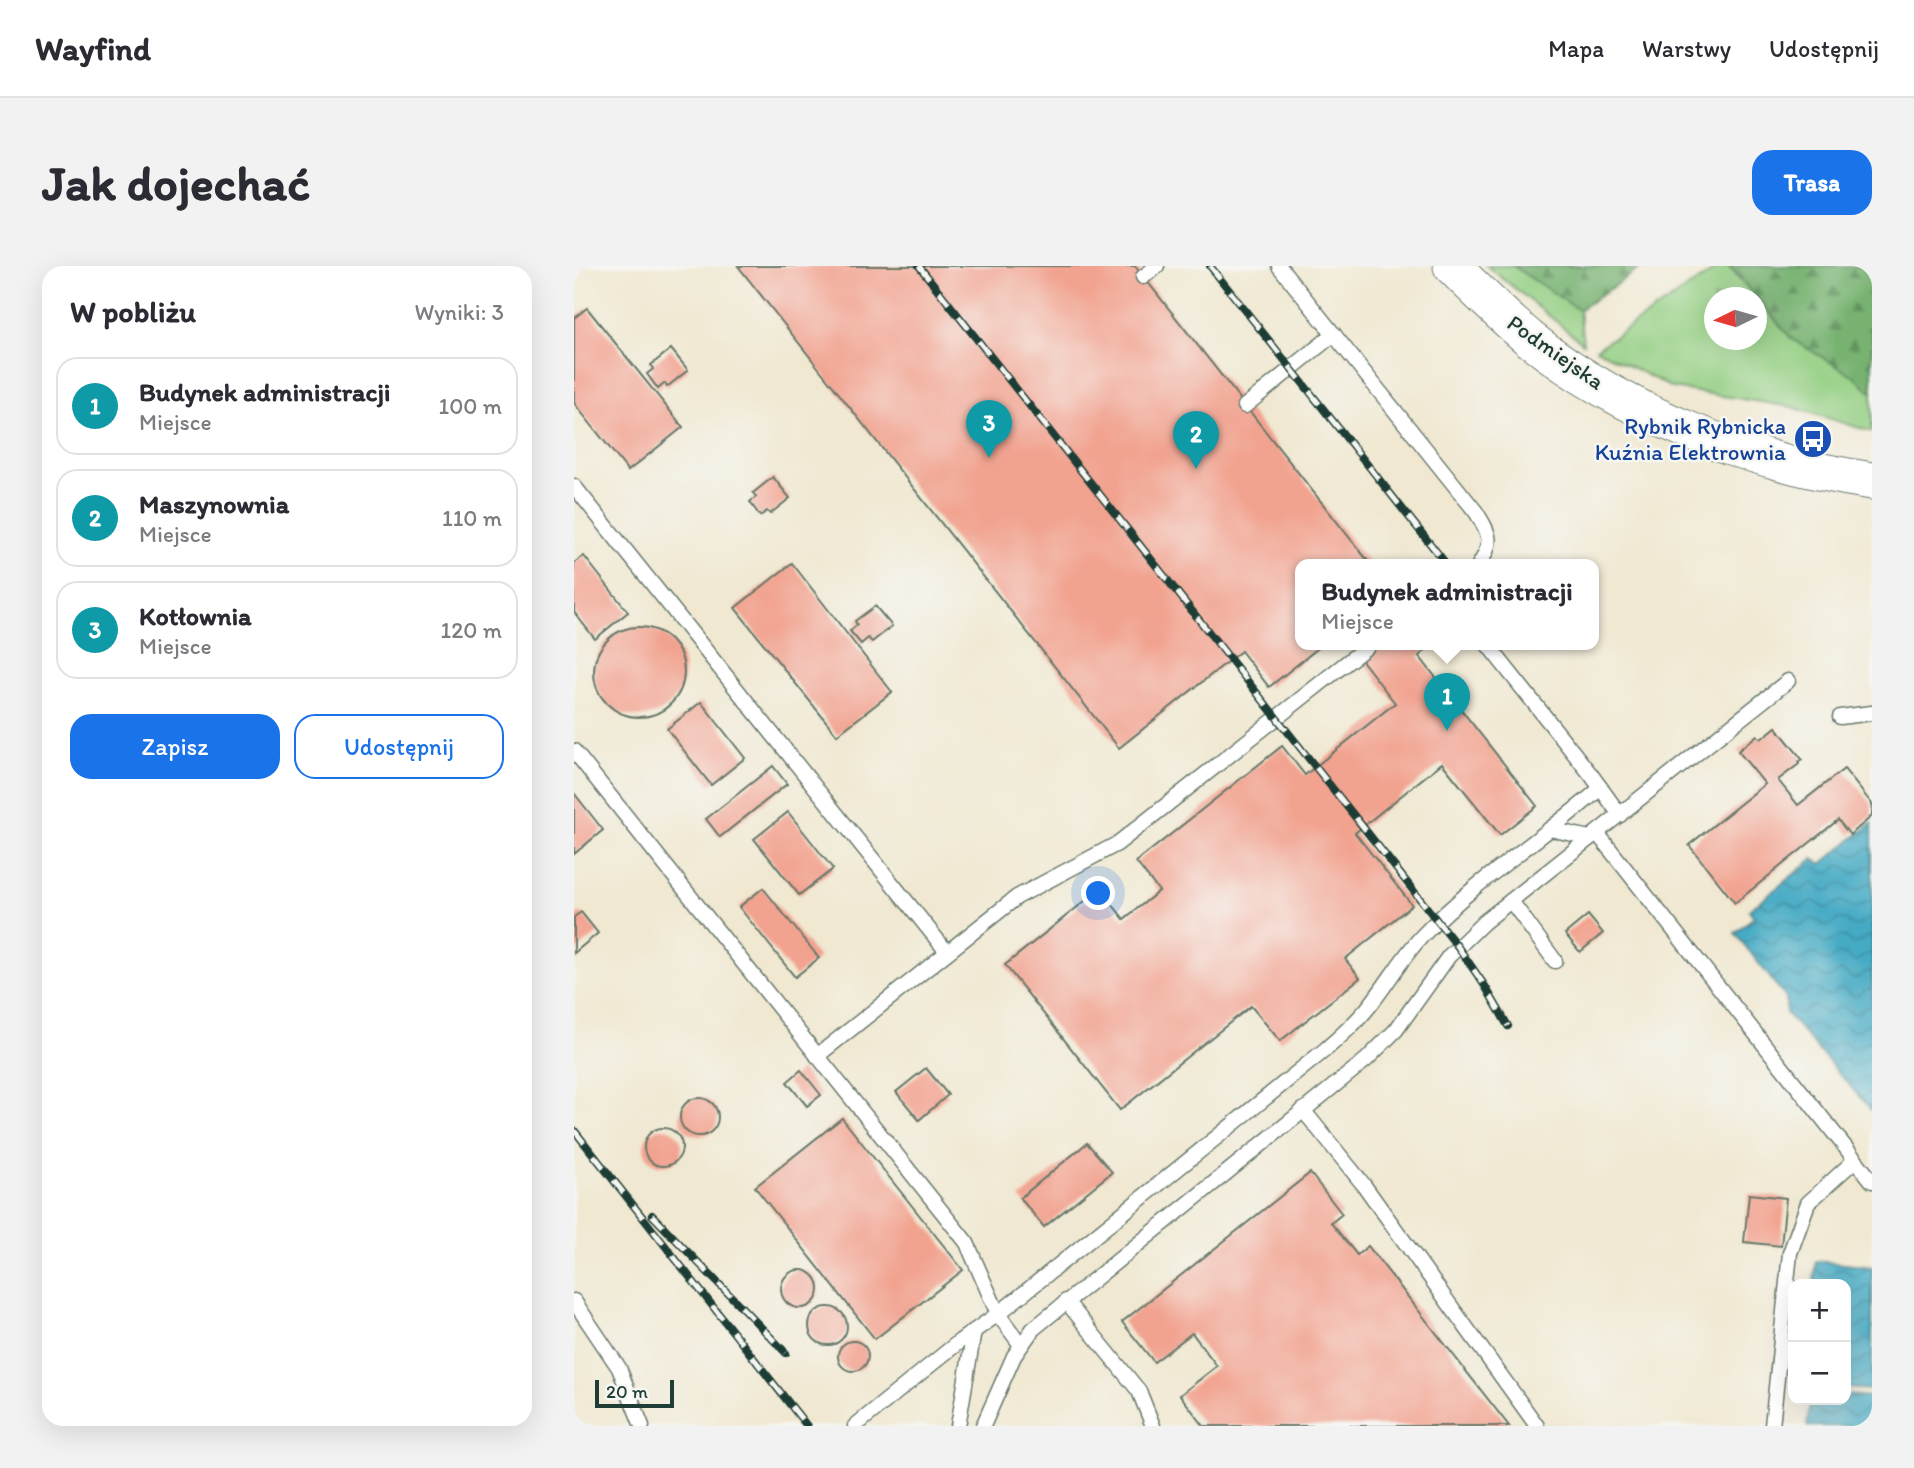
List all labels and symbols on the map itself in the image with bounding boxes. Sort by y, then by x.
north arrow [1704,287,1767,350]
street label: Podmiejska [1502,308,1610,396]
pin: 3 [966,400,1012,458]
pin: 2 [1173,411,1219,469]
place label: Rybnik Rybnicka Kuźnia Elektrownia [1595,412,1786,466]
bus stop icon: Rybnik Rybnicka Kuźnia Elektrownia [1792,418,1834,460]
pin: 1 [1424,673,1470,731]
your location [1081,876,1115,910]
scale bar [595,1377,674,1409]

